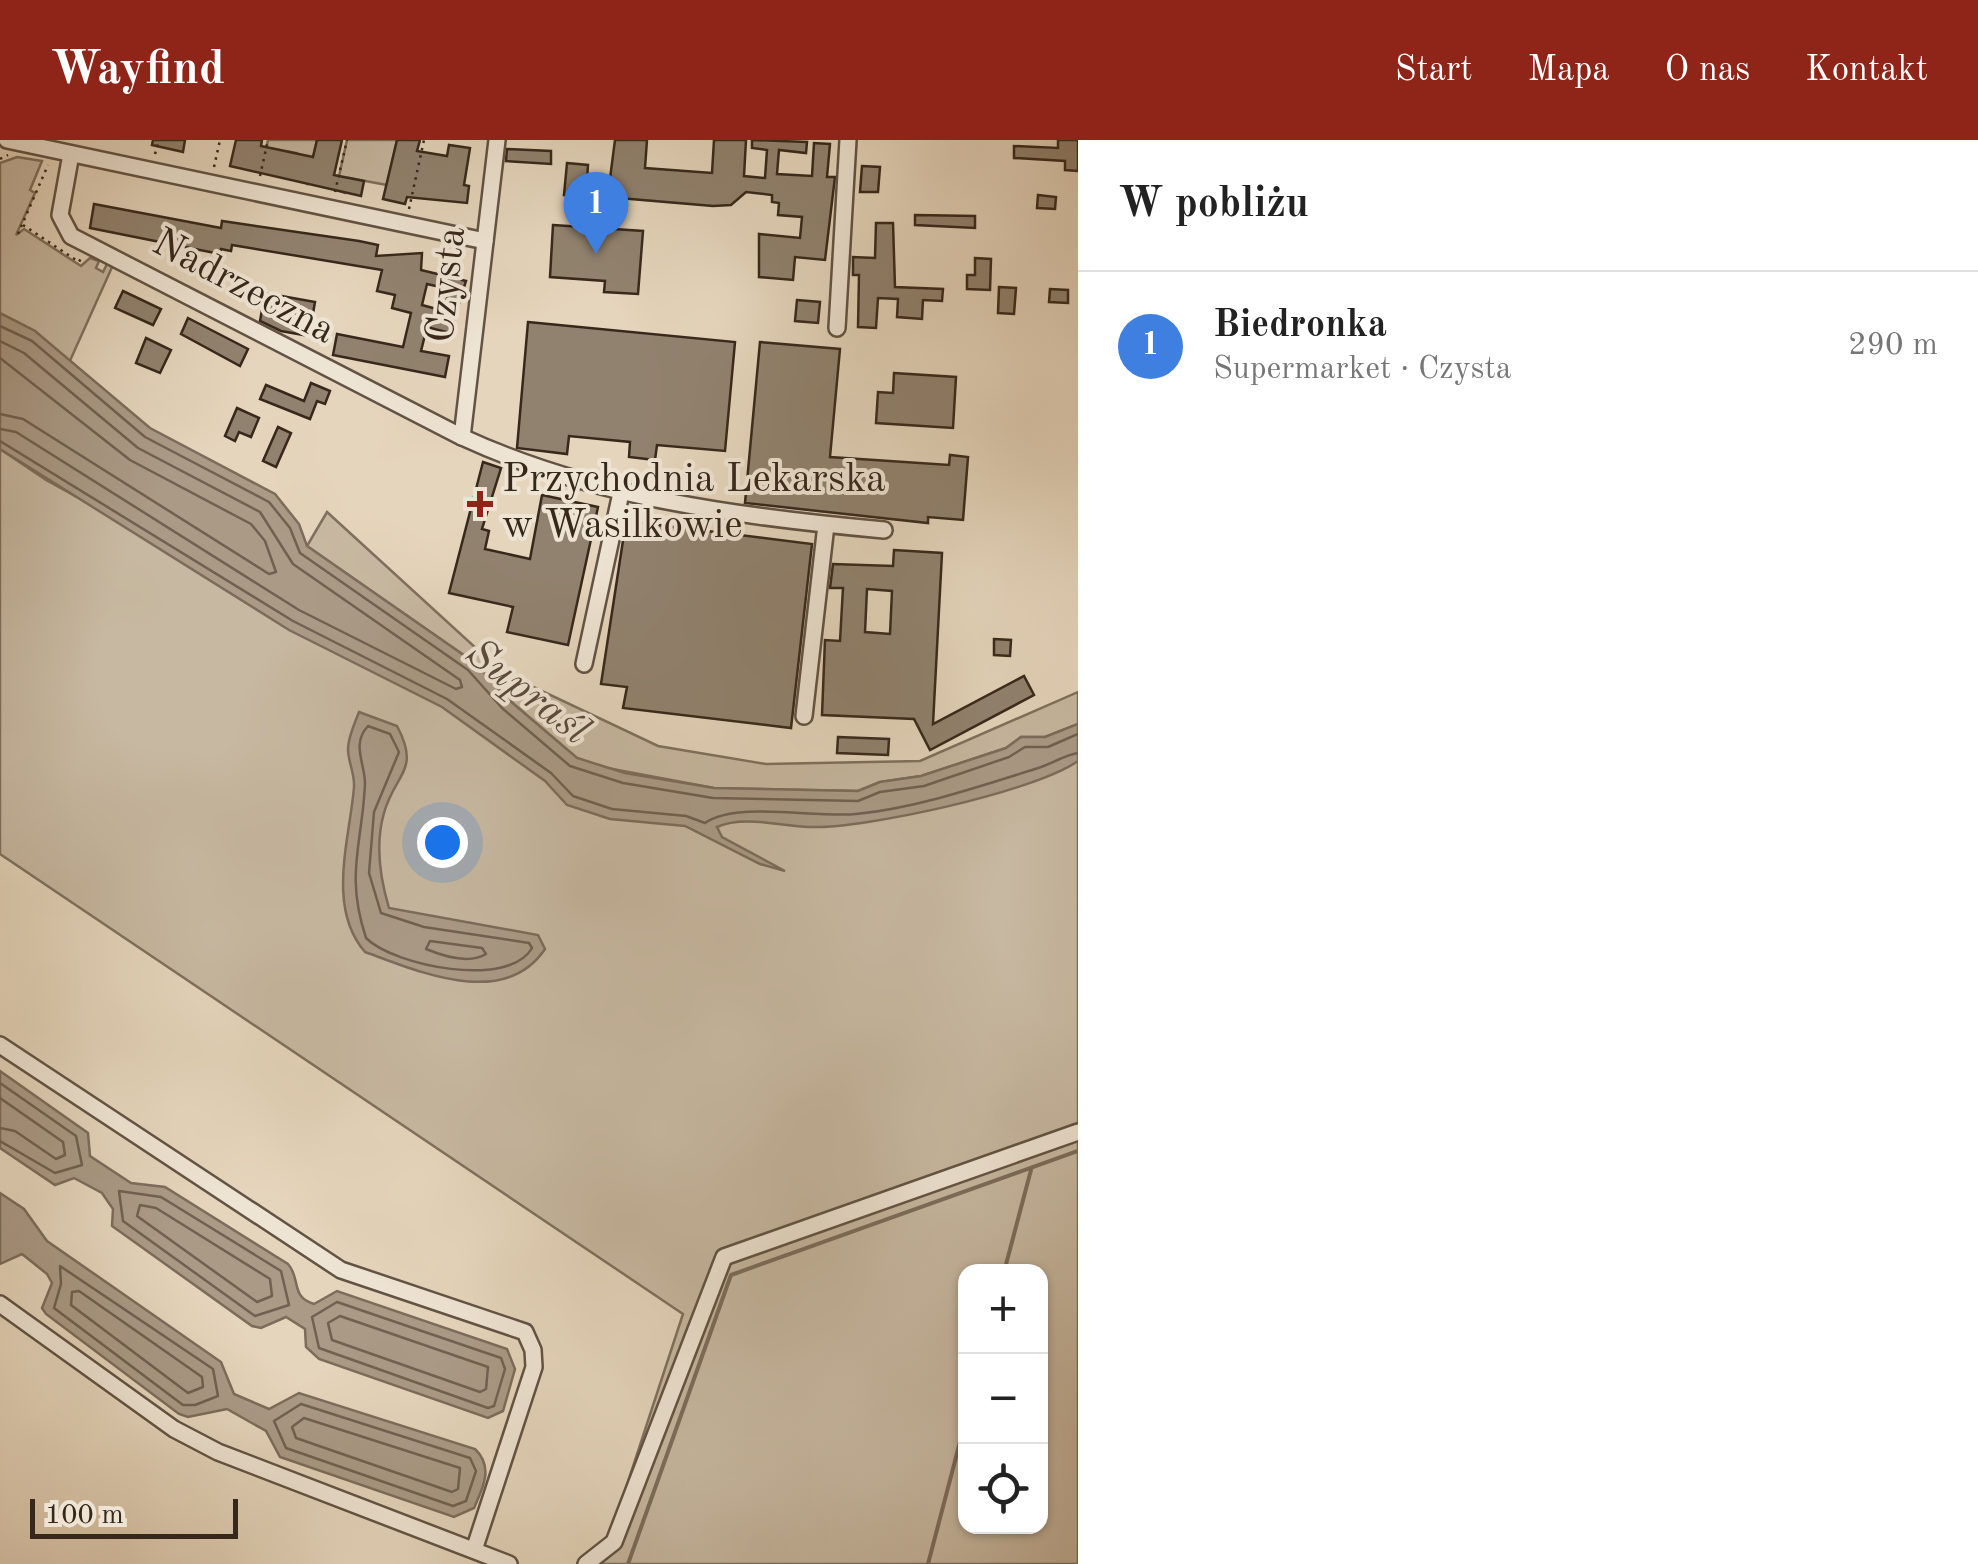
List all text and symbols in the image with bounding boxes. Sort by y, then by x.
text: Wayfind [50,46,225,94]
text: Start [1395,53,1473,88]
text: Mapa [1528,53,1610,88]
text: O nas [1665,53,1750,88]
text: Kontakt [1805,53,1928,88]
pin: 1 [564,172,628,254]
text: W pobliżu [1118,184,1309,226]
street label: Nadrzeczna [145,223,341,353]
street label: Czysta [422,225,474,345]
text: Biedronka [1213,307,1387,345]
text: 1 [1141,330,1160,362]
text: 290 m [1848,330,1938,362]
text: Supermarket · Czysta [1213,354,1512,386]
place label: Przychodnia Lekarska w Wasilkowie [502,461,886,547]
marker: Przychodnia Lekarska w Wasilkowie [467,491,493,517]
water label: Supraśl [458,632,596,754]
your location [417,817,468,868]
map controls [958,1264,1048,1534]
button: + [958,1264,1048,1354]
button: − [958,1354,1048,1444]
button: locate [958,1444,1048,1534]
scale bar [30,1494,238,1538]
text: 100 m [45,1502,124,1530]

